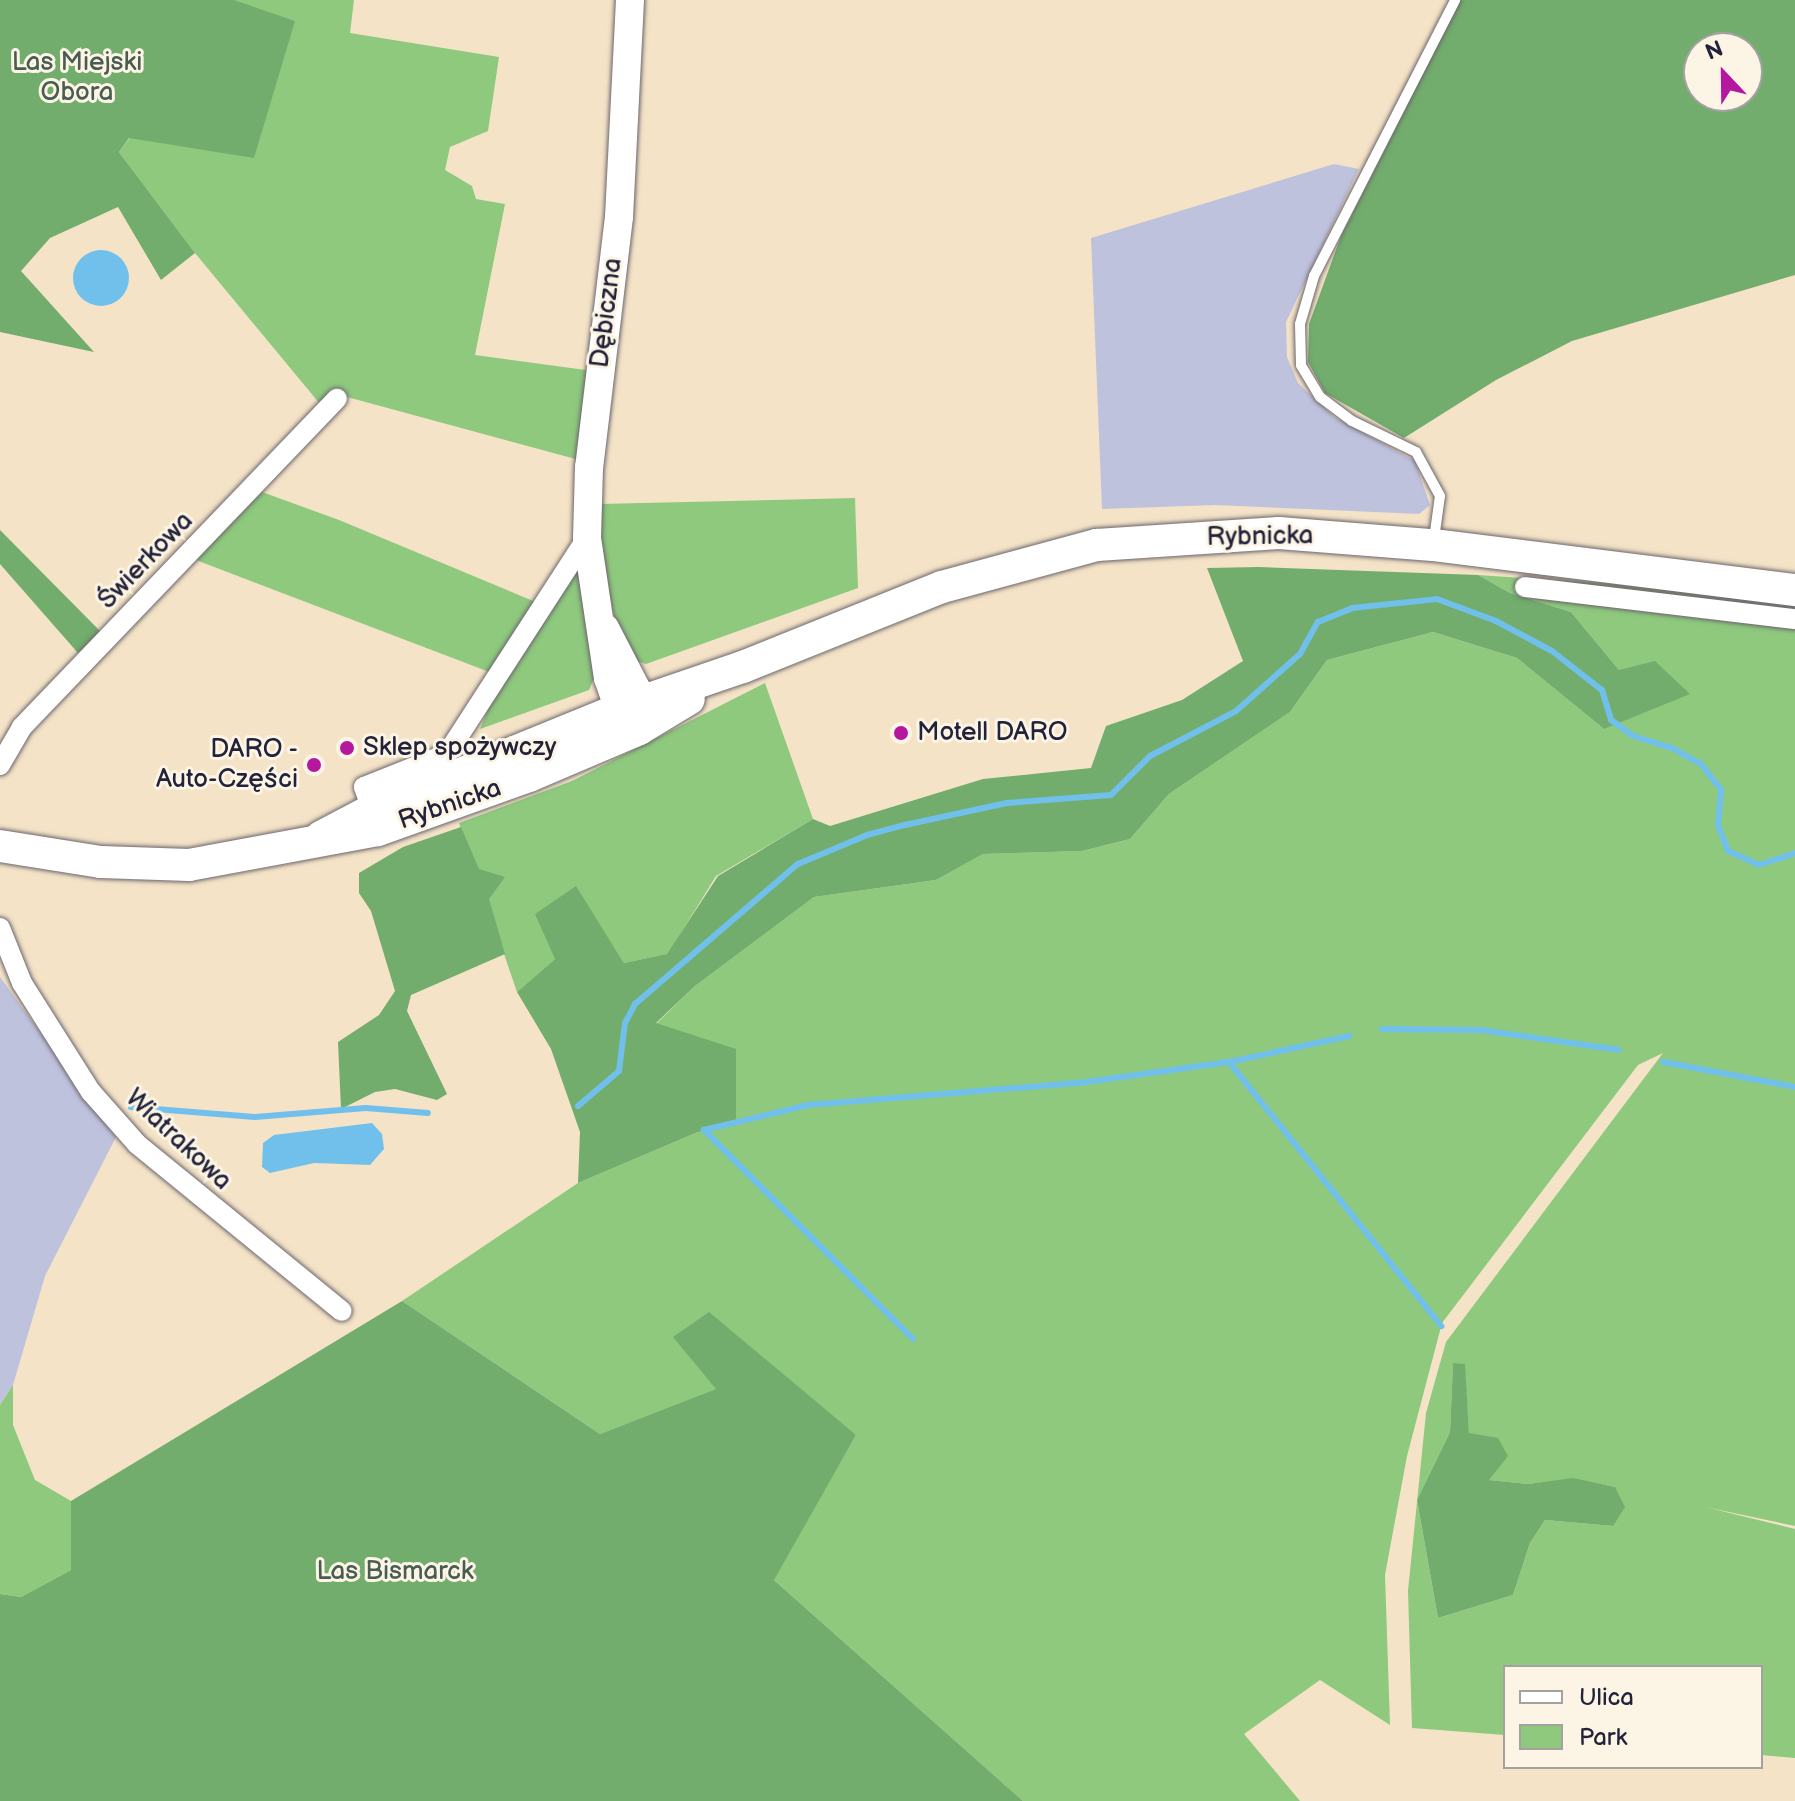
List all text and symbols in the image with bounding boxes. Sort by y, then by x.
north arrow [1683,32,1763,112]
text: N [1702,36,1727,67]
park label: Las Miejski Obora [12,47,142,108]
street label: Dębiczna [585,256,629,370]
street label: Świerkowa [92,506,200,616]
street label: Rybnicka [1206,520,1314,554]
place label: Motell DARO [917,717,1067,749]
marker: Motell DARO [892,724,910,742]
place label: Sklep spożywczy [363,732,557,764]
place label: DARO - Auto-Części [156,734,298,796]
marker: Sklep spożywczy [338,739,356,757]
marker: DARO - Auto-Części [305,756,323,774]
street label: Rybnicka [394,773,506,837]
street label: Wiatrakowa [118,1083,238,1197]
park label: Las Bismarck [316,1556,474,1588]
legend [1503,1665,1763,1769]
text: Ulica [1579,1683,1634,1712]
text: Park [1579,1723,1627,1752]

